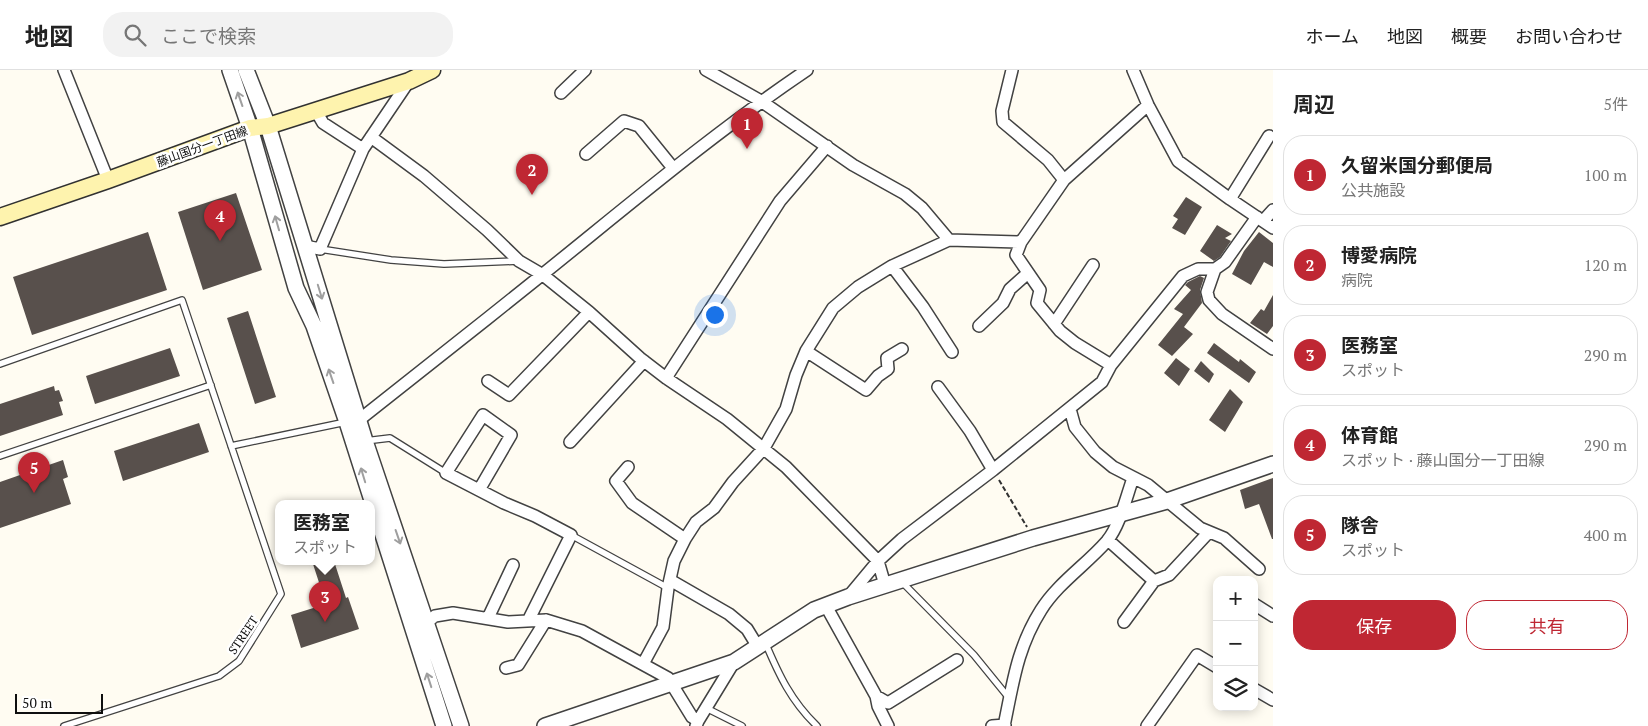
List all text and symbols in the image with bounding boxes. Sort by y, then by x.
search box [103,12,453,57]
text: 地図 [25,20,73,52]
icon: search [121,21,149,49]
text: ここで検索 [161,23,256,48]
text: ホーム [1306,24,1359,48]
text: 地図 [1387,24,1423,48]
text: 概要 [1451,24,1487,48]
text: お問い合わせ [1515,24,1623,48]
text: 周辺 [1293,90,1335,118]
one-way arrow [235,92,244,107]
text: 5件 [1603,93,1628,115]
pin: 1 [731,108,763,149]
street label: 藤山国分一丁田線 [154,123,250,169]
text: 久留米国分郵便局 [1341,152,1493,177]
pin: 2 [516,154,548,195]
text: 1 [1305,164,1315,186]
text: 100 m [1584,164,1627,186]
text: 公共施設 [1341,179,1405,201]
pin: 4 [204,200,236,241]
one-way arrow [272,216,281,232]
text: 博愛病院 [1341,242,1417,267]
text: 2 [1305,254,1315,276]
text: 120 m [1584,254,1627,276]
text: 病院 [1341,269,1373,291]
one-way arrow [315,284,325,300]
your location [702,302,728,328]
text: 医務室 [1341,332,1398,357]
text: 3 [1305,344,1315,366]
text: 290 m [1584,344,1627,366]
text: スポット [1341,359,1405,381]
one-way arrow [326,369,335,384]
text: 体育館 [1341,422,1398,447]
text: 4 [1305,434,1315,456]
text: 290 m [1584,434,1627,456]
text: スポット · 藤山国分一丁田線 [1341,449,1545,471]
pin: 5 [18,452,50,493]
one-way arrow [358,467,368,483]
popup [275,500,375,565]
text: 医務室 [293,509,350,534]
text: 隊舎 [1341,512,1379,537]
text: 5 [1305,524,1315,546]
text: 400 m [1584,524,1627,546]
one-way arrow [394,528,403,544]
text: スポット [293,536,357,558]
text: スポット [1341,539,1405,561]
map controls [1213,576,1258,711]
button: + [1213,576,1258,621]
pin: 3 [309,581,341,622]
button: 保存 [1293,600,1456,650]
button: 共有 [1466,600,1628,650]
street label: STREET [225,613,262,657]
button: − [1213,621,1258,666]
button: layers [1213,666,1258,711]
one-way arrow [424,672,433,688]
scale bar [15,691,102,714]
text: 50 m [22,693,52,712]

